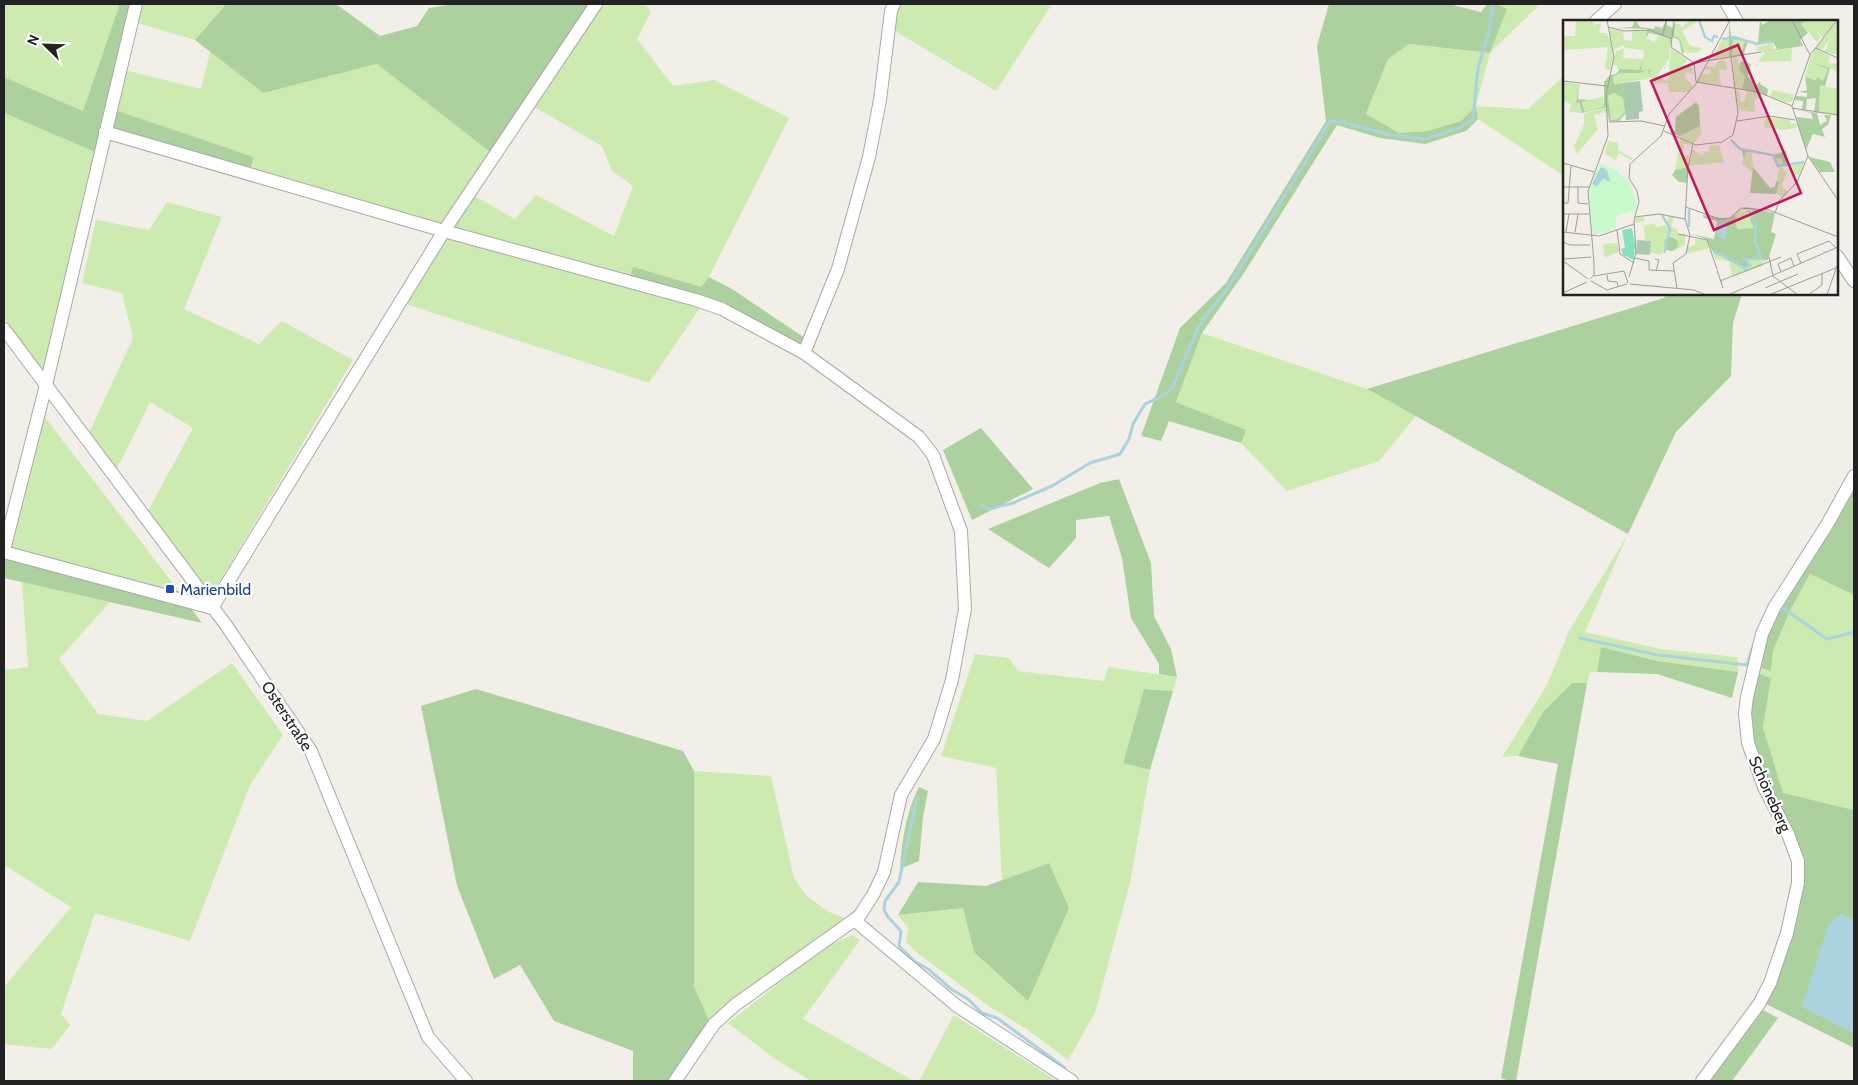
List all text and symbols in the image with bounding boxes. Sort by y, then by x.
north arrow [20,20,70,70]
inset map [1563,20,1838,295]
text: N [23,32,43,48]
place label: Marienbild [180,580,251,599]
marker: Marienbild [164,583,176,595]
street label: Osterstraße [257,678,317,754]
street label: Schöneberg [1745,753,1796,836]

